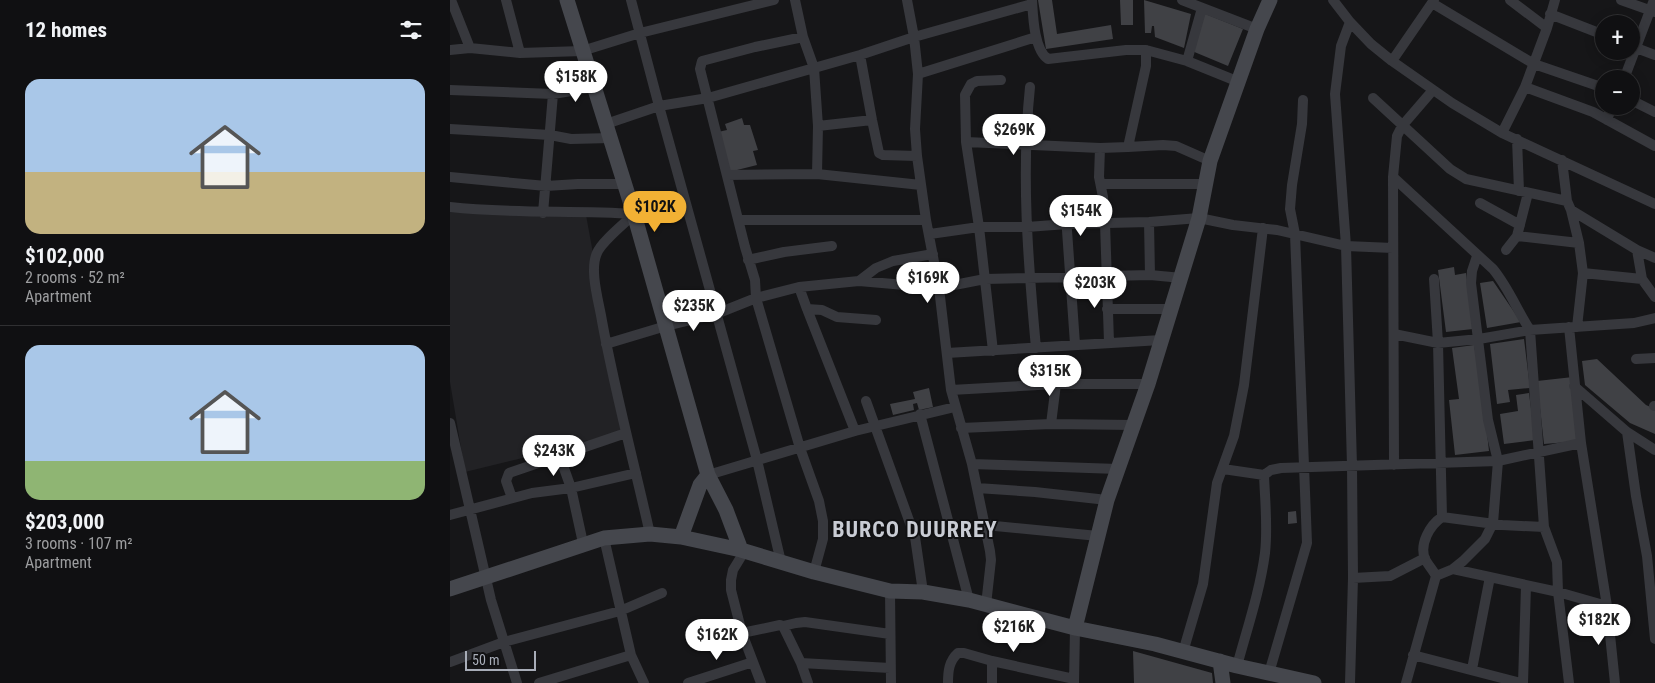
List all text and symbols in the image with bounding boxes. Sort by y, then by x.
map controls [1595,15,1640,115]
button: + [1595,15,1640,60]
icon: filters [397,16,425,44]
text: 12 homes [25,18,107,42]
pin: $158K [541,61,611,103]
text: $158K [555,67,597,86]
button: − [1595,70,1640,115]
icon: home [180,112,270,202]
pin: $269K [979,114,1049,156]
text: $269K [993,120,1035,139]
pin: $102K [620,190,690,233]
pin: $154K [1046,194,1116,237]
text: $102K [634,197,676,216]
text: $154K [1060,201,1102,220]
text: $102,000 [25,244,104,268]
pin: $169K [893,262,963,304]
pin: $203K [1060,266,1130,309]
text: 2 rooms · 52 m² [25,268,125,287]
text: $169K [907,268,949,287]
text: $203K [1074,273,1116,292]
text: Apartment [25,287,92,306]
pin: $235K [659,290,729,332]
text: $235K [673,296,715,315]
pin: $315K [1015,354,1085,397]
text: $315K [1029,361,1071,380]
icon: home [180,377,270,467]
pin: $243K [519,434,589,477]
text: $243K [533,441,575,460]
text: $203,000 [25,510,104,534]
district label: BURCO DUURREY [832,517,998,542]
text: 3 rooms · 107 m² [25,534,133,553]
text: Apartment [25,553,92,572]
pin: $182K [1564,604,1634,646]
pin: $216K [979,610,1049,653]
text: $182K [1578,610,1620,629]
text: $216K [993,617,1035,636]
pin: $162K [682,618,752,661]
text: $162K [696,625,738,644]
scale bar [465,648,536,671]
text: 50 m [472,652,500,668]

